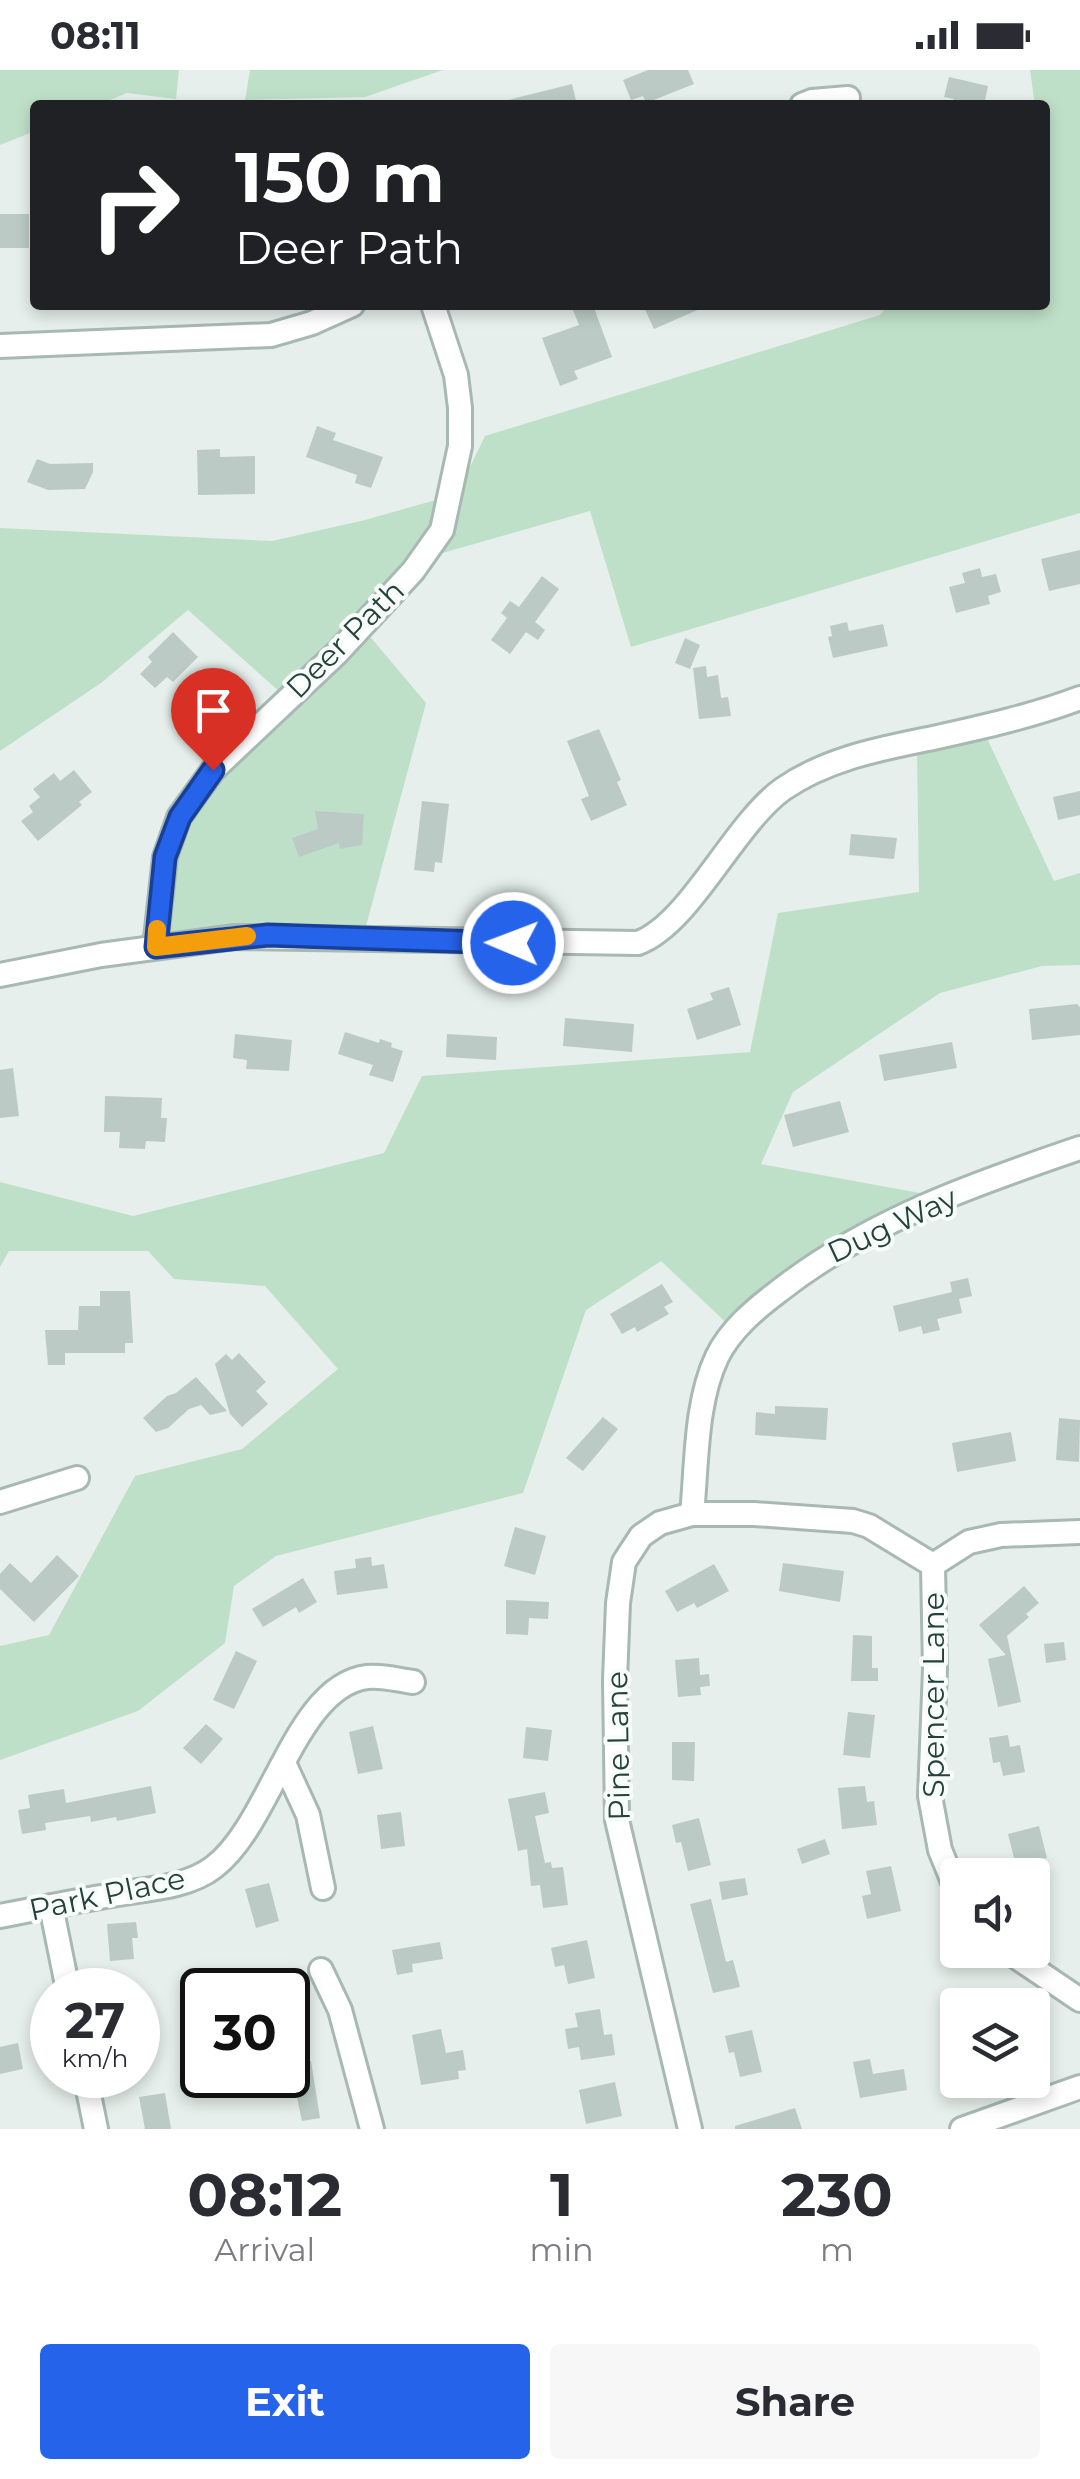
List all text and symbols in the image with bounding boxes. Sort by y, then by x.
text: 08:11 [50,12,141,59]
text: 150 m [235,134,445,220]
icon: right [70,140,200,270]
text: Deer Path [235,220,463,275]
street label: Deer Path [278,572,412,706]
pin [171,668,256,771]
icon: arrive [186,683,241,738]
position arrow [461,891,565,995]
street label: Dug Way [821,1179,963,1271]
street label: Spencer Lane [915,1592,952,1798]
street label: Pine Lane [598,1671,638,1821]
map controls [940,1858,1050,2098]
button: sound [940,1858,1050,1968]
street label: Park Place [26,1859,188,1929]
speed limit sign: 30 [180,1968,310,2098]
button: layers [940,1988,1050,2098]
text: 27 [65,1990,125,2051]
text: km/h [62,2043,128,2073]
text: 08:12 [187,2158,342,2231]
text: 1 [550,2158,573,2231]
text: 230 [781,2158,893,2231]
text: Arrival [214,2230,315,2269]
text: min [530,2230,594,2269]
text: m [820,2230,854,2269]
button: Exit [40,2344,530,2459]
button: Share [550,2344,1040,2459]

